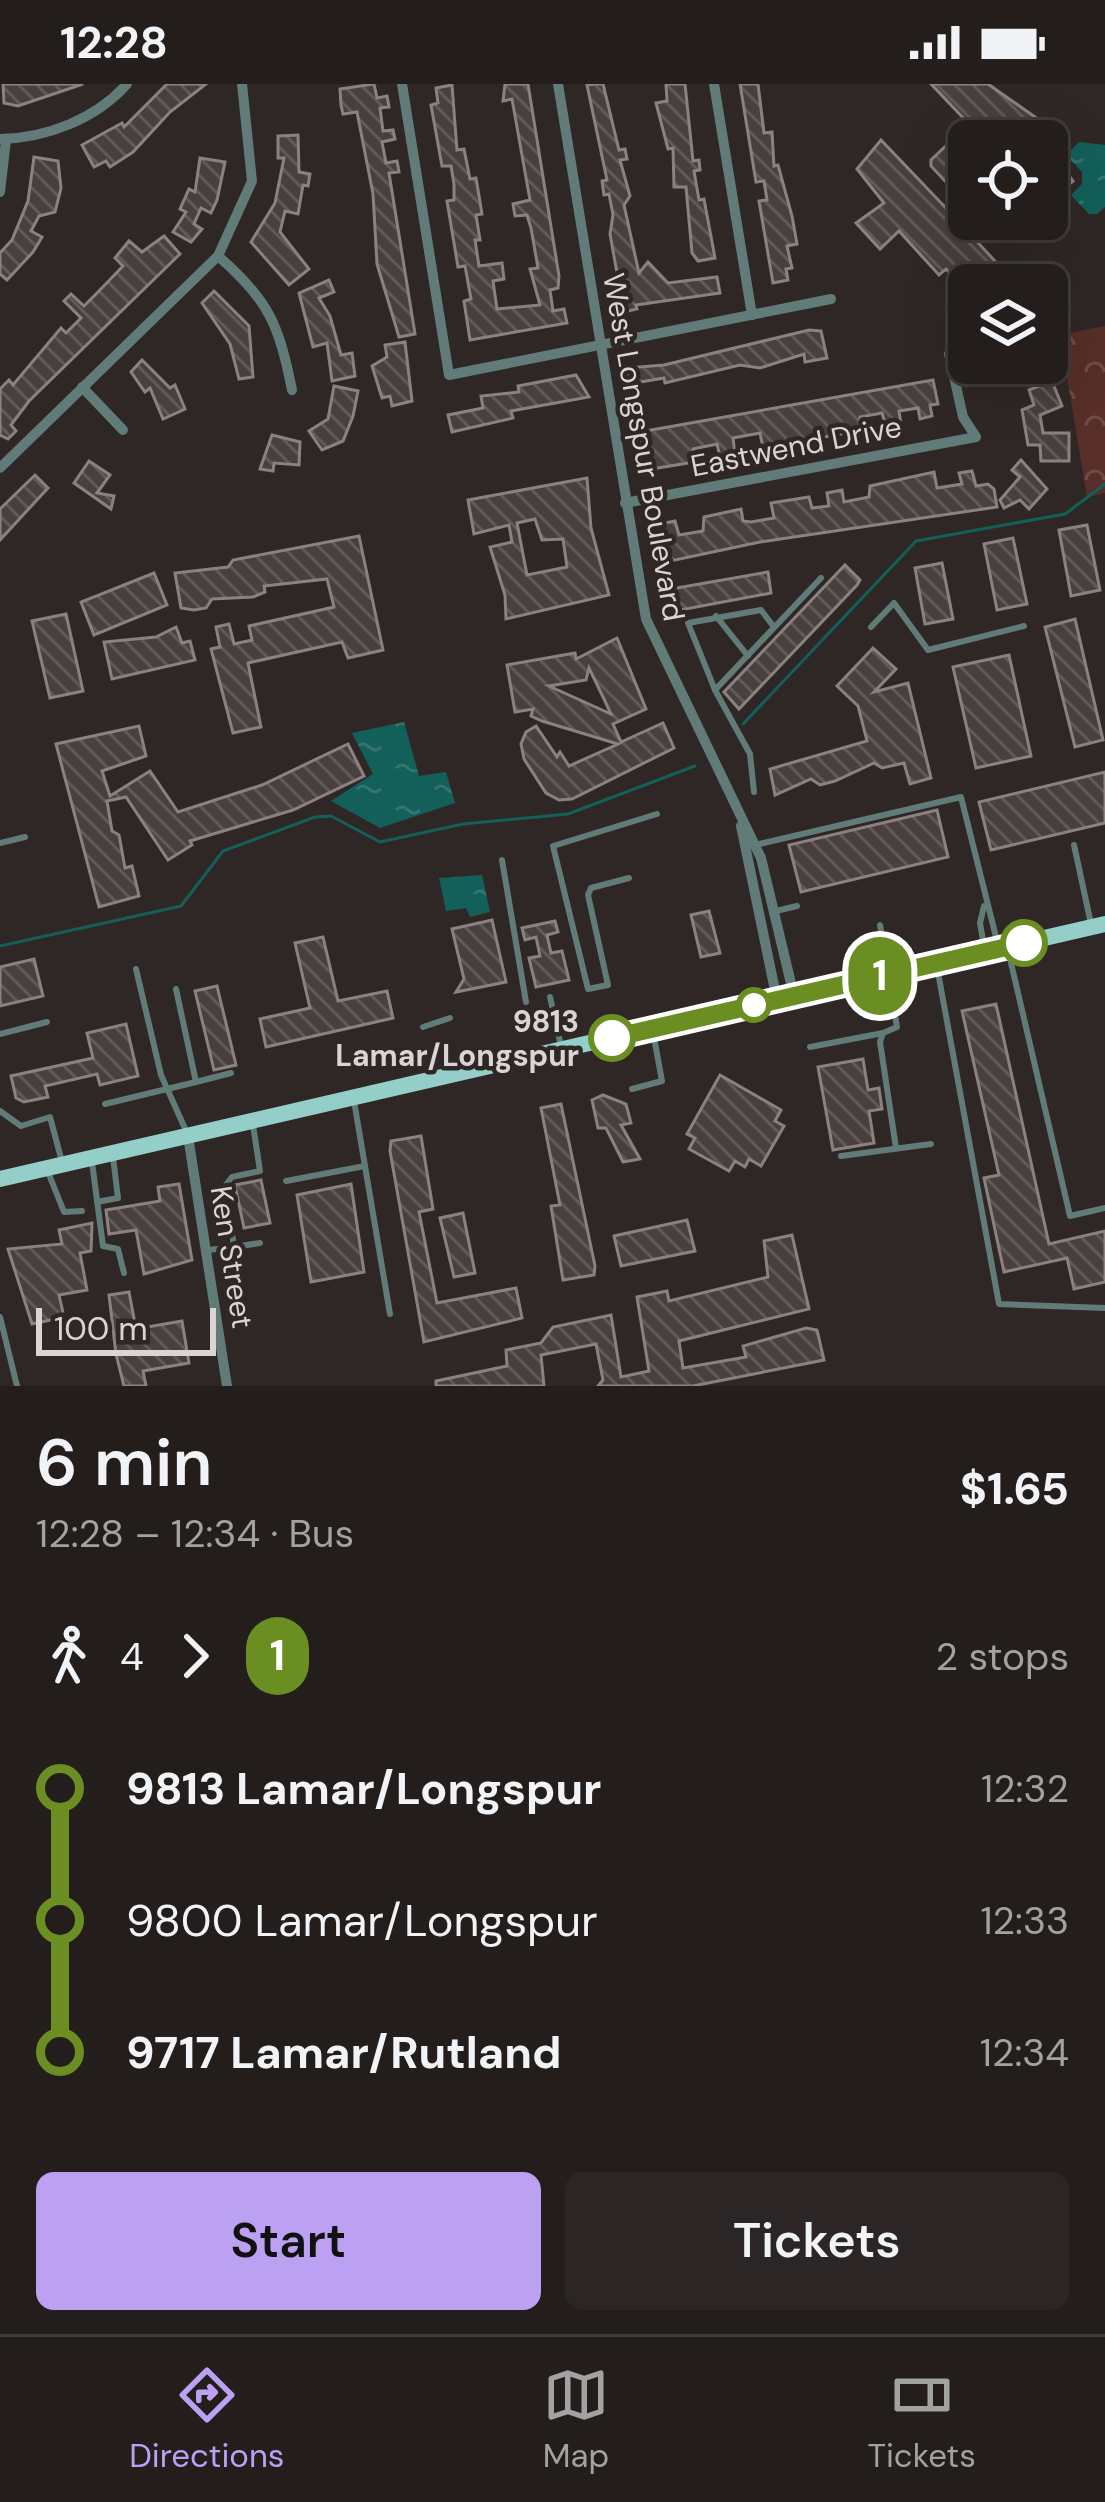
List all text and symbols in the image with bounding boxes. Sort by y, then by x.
text: 12:28 [60,13,168,72]
map controls [948,120,1068,384]
button: locate [948,120,1068,240]
button: layers [948,264,1068,384]
street label: West Longspur Boulevard [594,270,694,624]
street label: Eastwend Drive [687,406,905,486]
unlabelled marker [1002,921,1046,965]
line badge: 1 [841,937,919,1015]
text: 1 [872,948,888,1003]
unlabelled marker [738,989,770,1021]
place label: 9813 Lamar/Longspur [335,1002,579,1075]
marker: 9813 Lamar/Longspur [590,1016,634,1060]
street label: Ken Street [201,1183,263,1331]
scale bar [36,1302,216,1355]
text: 100 m [54,1307,148,1350]
text: 6 min [36,1420,212,1505]
text: $1.65 [960,1459,1069,1518]
text: 12:28 – 12:34 · Bus [36,1508,354,1559]
icon: walk [36,1623,102,1689]
icon: forward [162,1623,228,1689]
text: 1 [270,1628,285,1683]
text: 4 [120,1631,144,1682]
text: 2 stops [936,1631,1069,1682]
text: 9813 Lamar/Longspur [126,1759,602,1818]
text: 12:32 [981,1763,1069,1814]
text: 9800 Lamar/Longspur [126,1891,598,1950]
text: 12:33 [980,1895,1069,1946]
text: 9717 Lamar/Rutland [126,2023,561,2082]
text: 12:34 [980,2027,1069,2078]
button: Start [36,2172,541,2310]
button: Tickets [565,2172,1069,2310]
tab: Directions [129,2362,284,2477]
tab: Map [543,2362,609,2477]
tab: Tickets [867,2362,976,2477]

